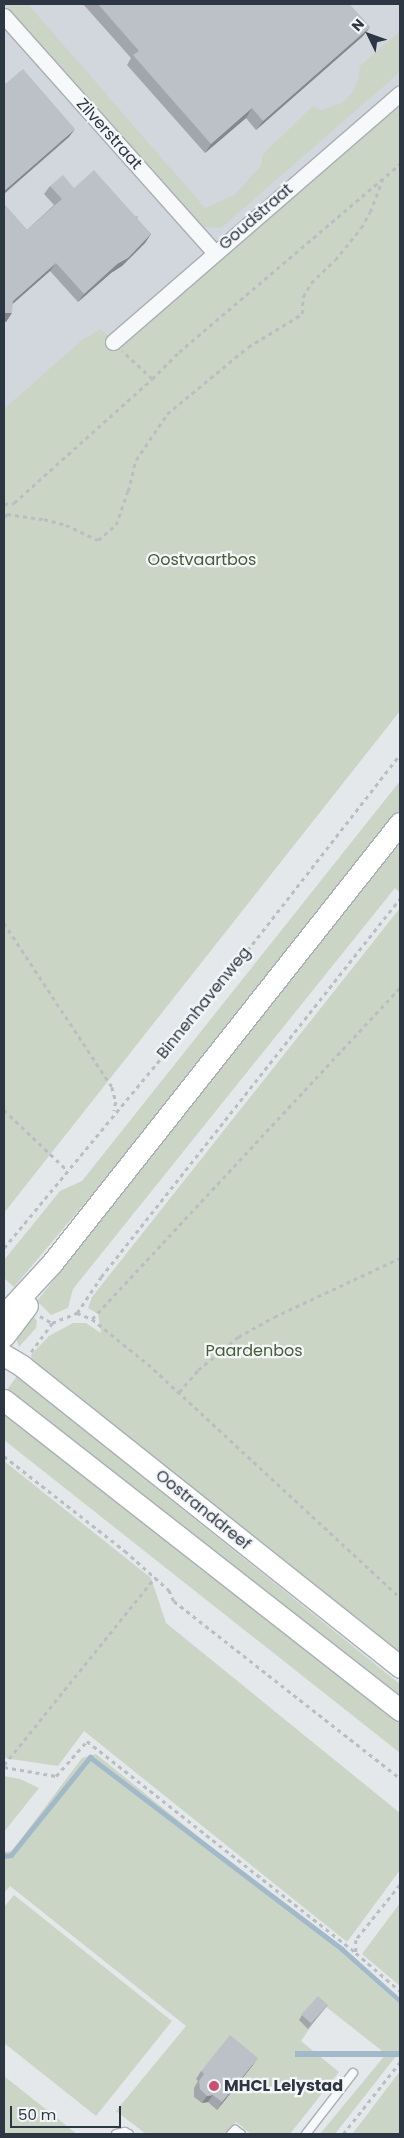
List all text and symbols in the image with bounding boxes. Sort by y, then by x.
north arrow [344,10,394,60]
text: N [347,14,369,36]
street label: Zilverstraat [72,95,146,173]
street label: Goudstraat [215,180,297,254]
park label: Oostvaartbos [148,550,256,570]
street label: Binnenhavenweg [153,943,255,1063]
park label: Paardenbos [205,1341,303,1361]
street label: Oostranddreef [152,1466,254,1554]
place label: MHCL Lelystad [224,2076,343,2096]
marker: MHCL Lelystad [208,2080,220,2092]
scale bar [12,2096,124,2128]
text: 50 m [18,2104,56,2125]

